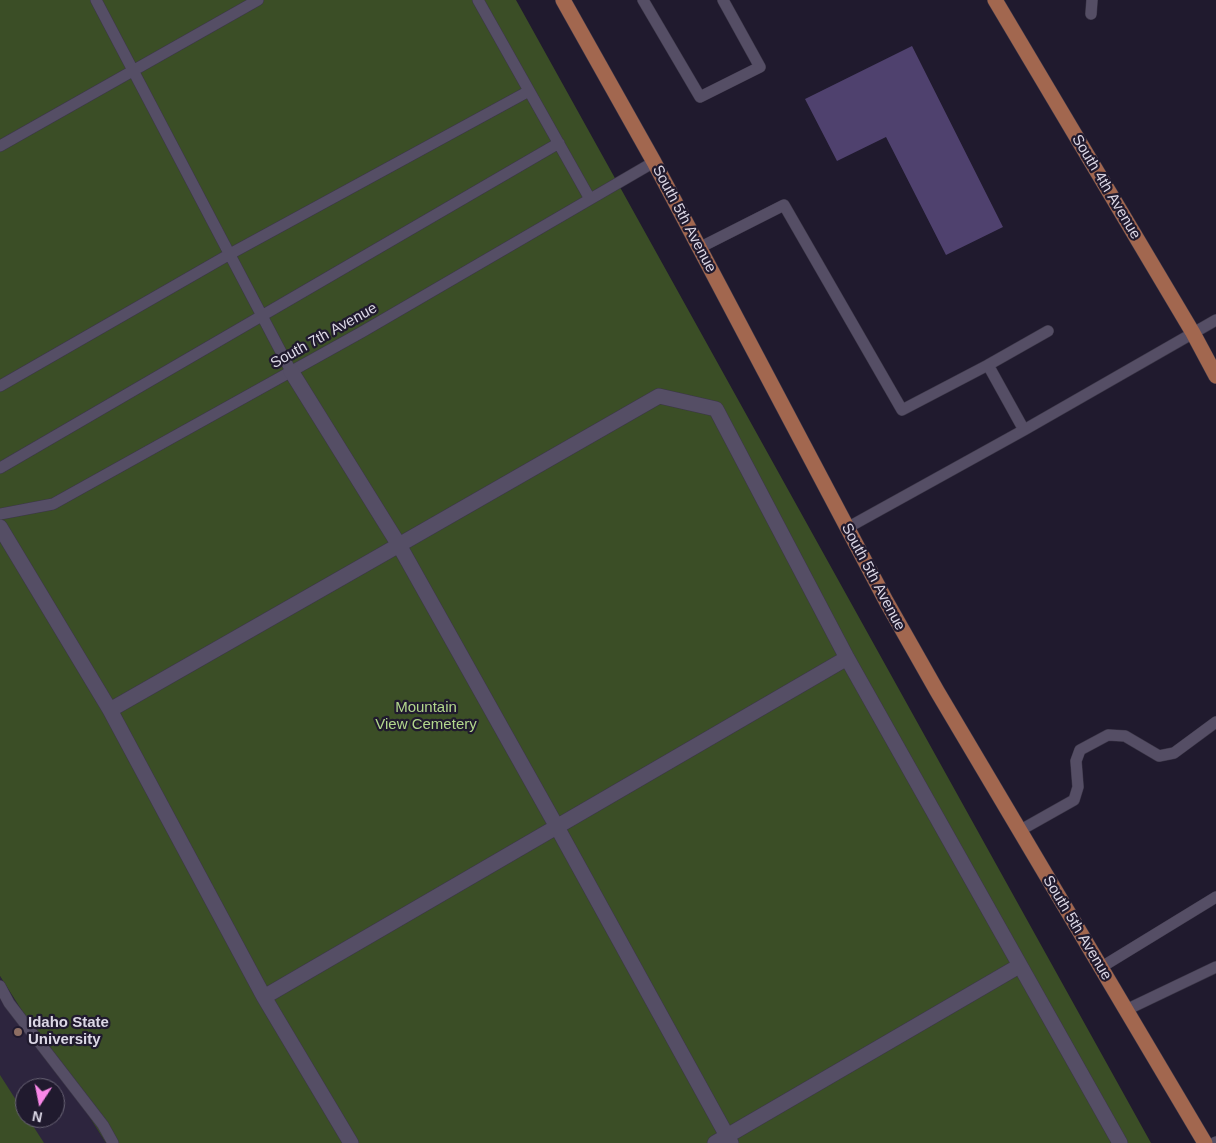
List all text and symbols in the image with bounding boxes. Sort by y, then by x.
street label: South 4th Avenue [1068,131,1144,243]
street label: South 5th Avenue [648,162,720,276]
street label: South 7th Avenue [268,299,380,373]
street label: South 5th Avenue [837,520,909,634]
park label: Mountain View Cemetery [375,699,477,734]
street label: South 5th Avenue [1039,872,1115,984]
place label: Idaho State University [28,1014,109,1049]
marker: Idaho State University [12,1026,24,1038]
north arrow [15,1078,65,1128]
text: N [31,1108,44,1126]

